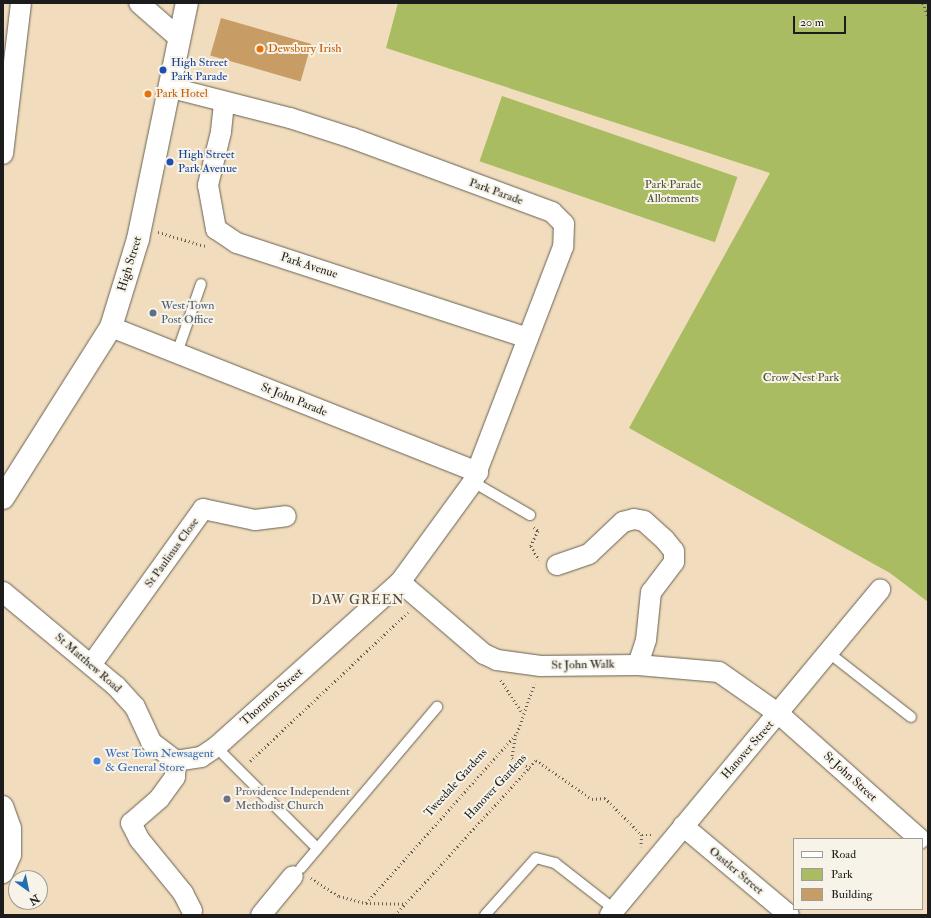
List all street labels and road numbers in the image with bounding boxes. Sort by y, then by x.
street label: Park Parade [467,176,525,208]
street label: High Street [115,235,145,293]
street label: Park Avenue [279,250,339,282]
street label: St John Parade [259,380,329,420]
street label: St Paulinus Close [142,515,202,591]
street label: St Matthew Road [52,630,124,696]
street label: St John Walk [551,657,615,673]
street label: Thornton Street [238,665,306,729]
street label: Hanover Street [719,718,777,782]
street label: Tweedale Gardens [422,746,490,820]
street label: St John Street [820,749,880,805]
street label: Hanover Gardens [462,751,530,823]
street label: Oastler Street [706,844,766,898]

